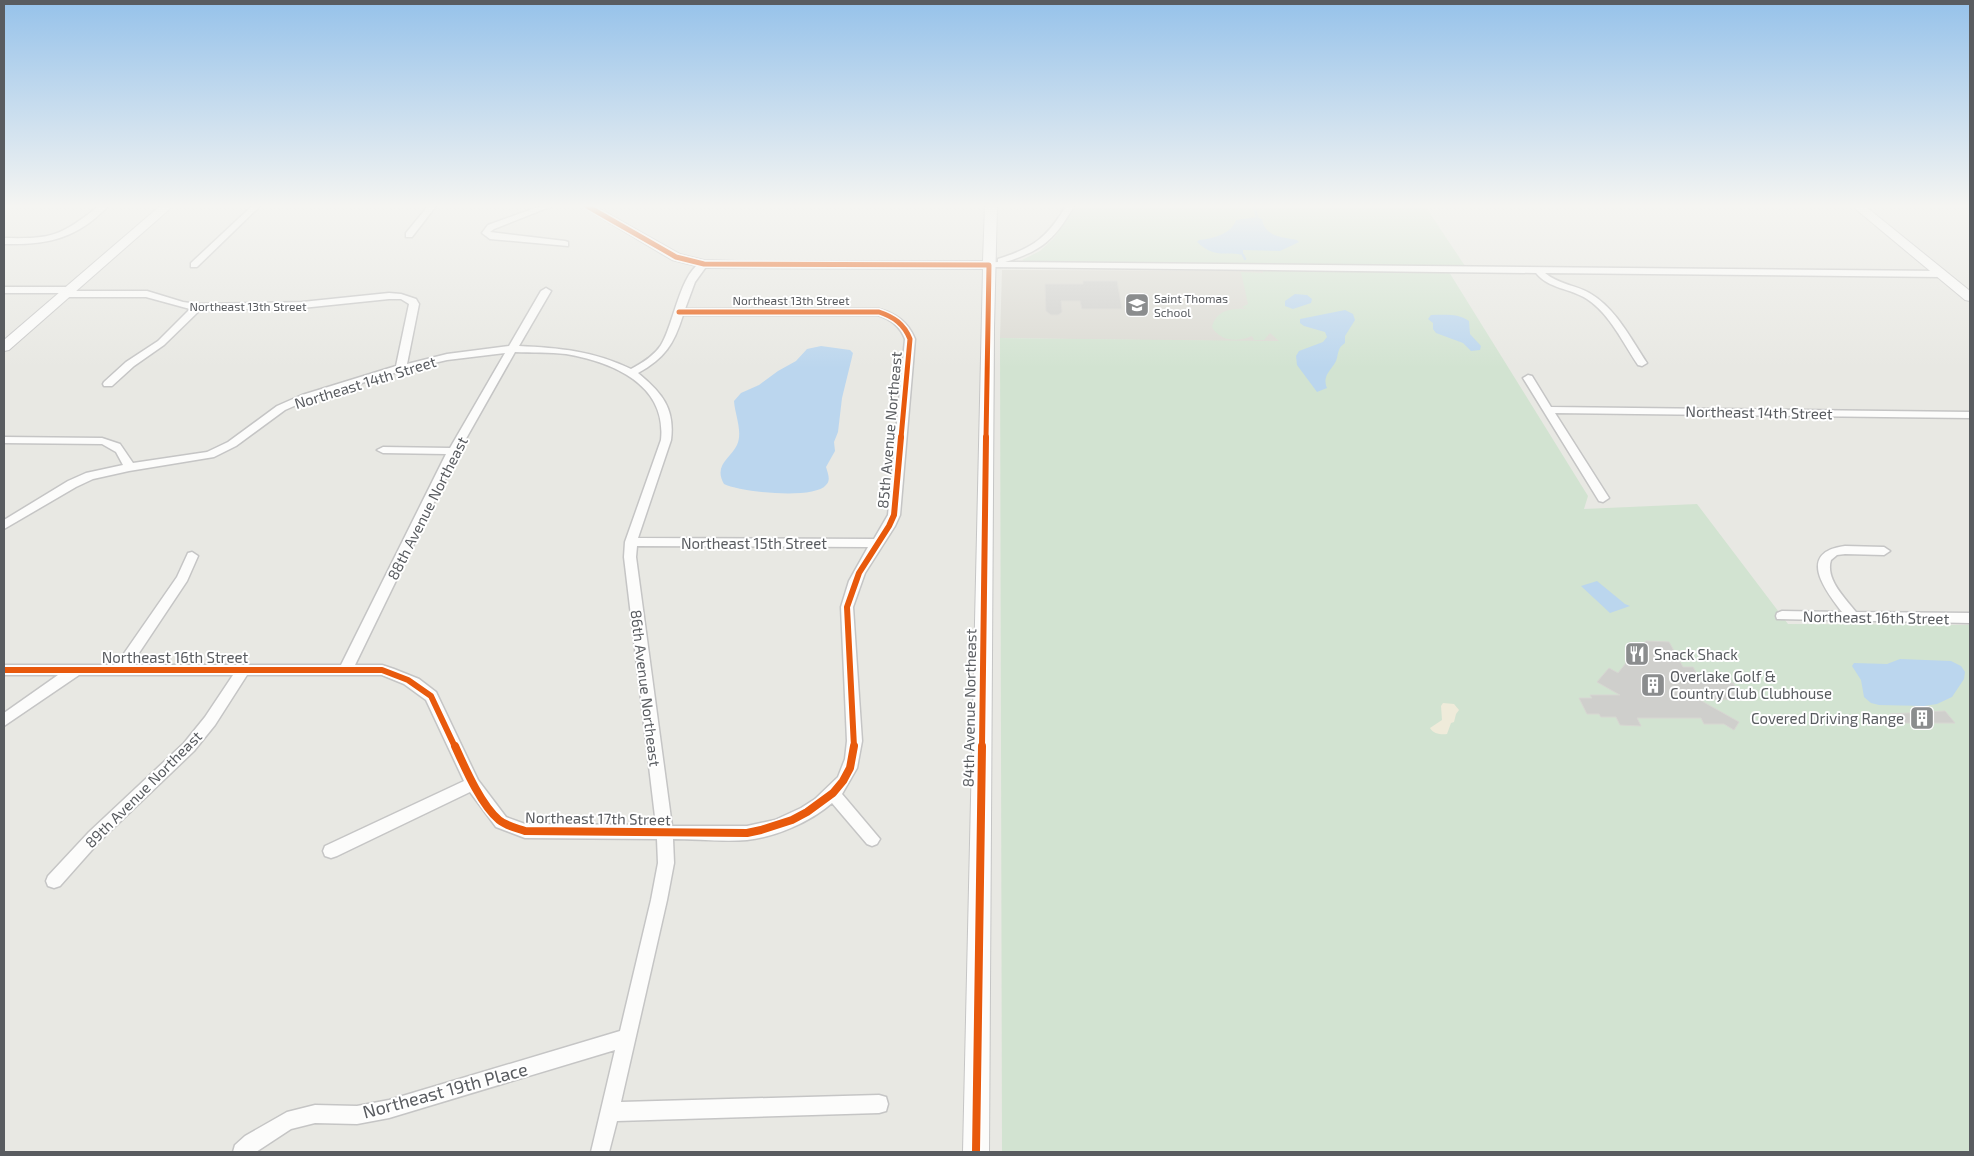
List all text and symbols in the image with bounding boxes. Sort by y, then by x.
place label: Saint Thomas School [1154,291,1228,319]
school or university icon: Saint Thomas School [1124,292,1150,318]
street label: Northeast 13th Street [732,293,850,307]
street label: Northeast 13th Street [189,299,307,313]
street label: 85th Avenue Northeast [873,351,905,509]
street label: Northeast 14th Street [292,352,438,412]
street label: Northeast 14th Street [1685,402,1833,422]
street label: 88th Avenue Northeast [383,433,471,583]
street label: Northeast 15th Street [681,534,827,552]
street label: Northeast 16th Street [1803,607,1950,627]
street label: 86th Avenue Northeast [627,609,665,768]
street label: 84th Avenue Northeast [959,628,979,787]
restaurant icon: Snack Shack [1624,641,1650,667]
place label: Snack Shack [1654,645,1738,663]
street label: Northeast 16th Street [102,648,249,666]
place label: Overlake Golf & Country Club Clubhouse [1670,667,1832,702]
building icon: Overlake Golf & Country Club Clubhouse [1640,672,1666,698]
building icon: Covered Driving Range [1909,705,1935,731]
place label: Covered Driving Range [1751,709,1904,727]
street label: 89th Avenue Northeast [81,727,205,851]
street label: Northeast 17th Street [525,808,671,828]
street label: Northeast 19th Place [360,1057,530,1123]

